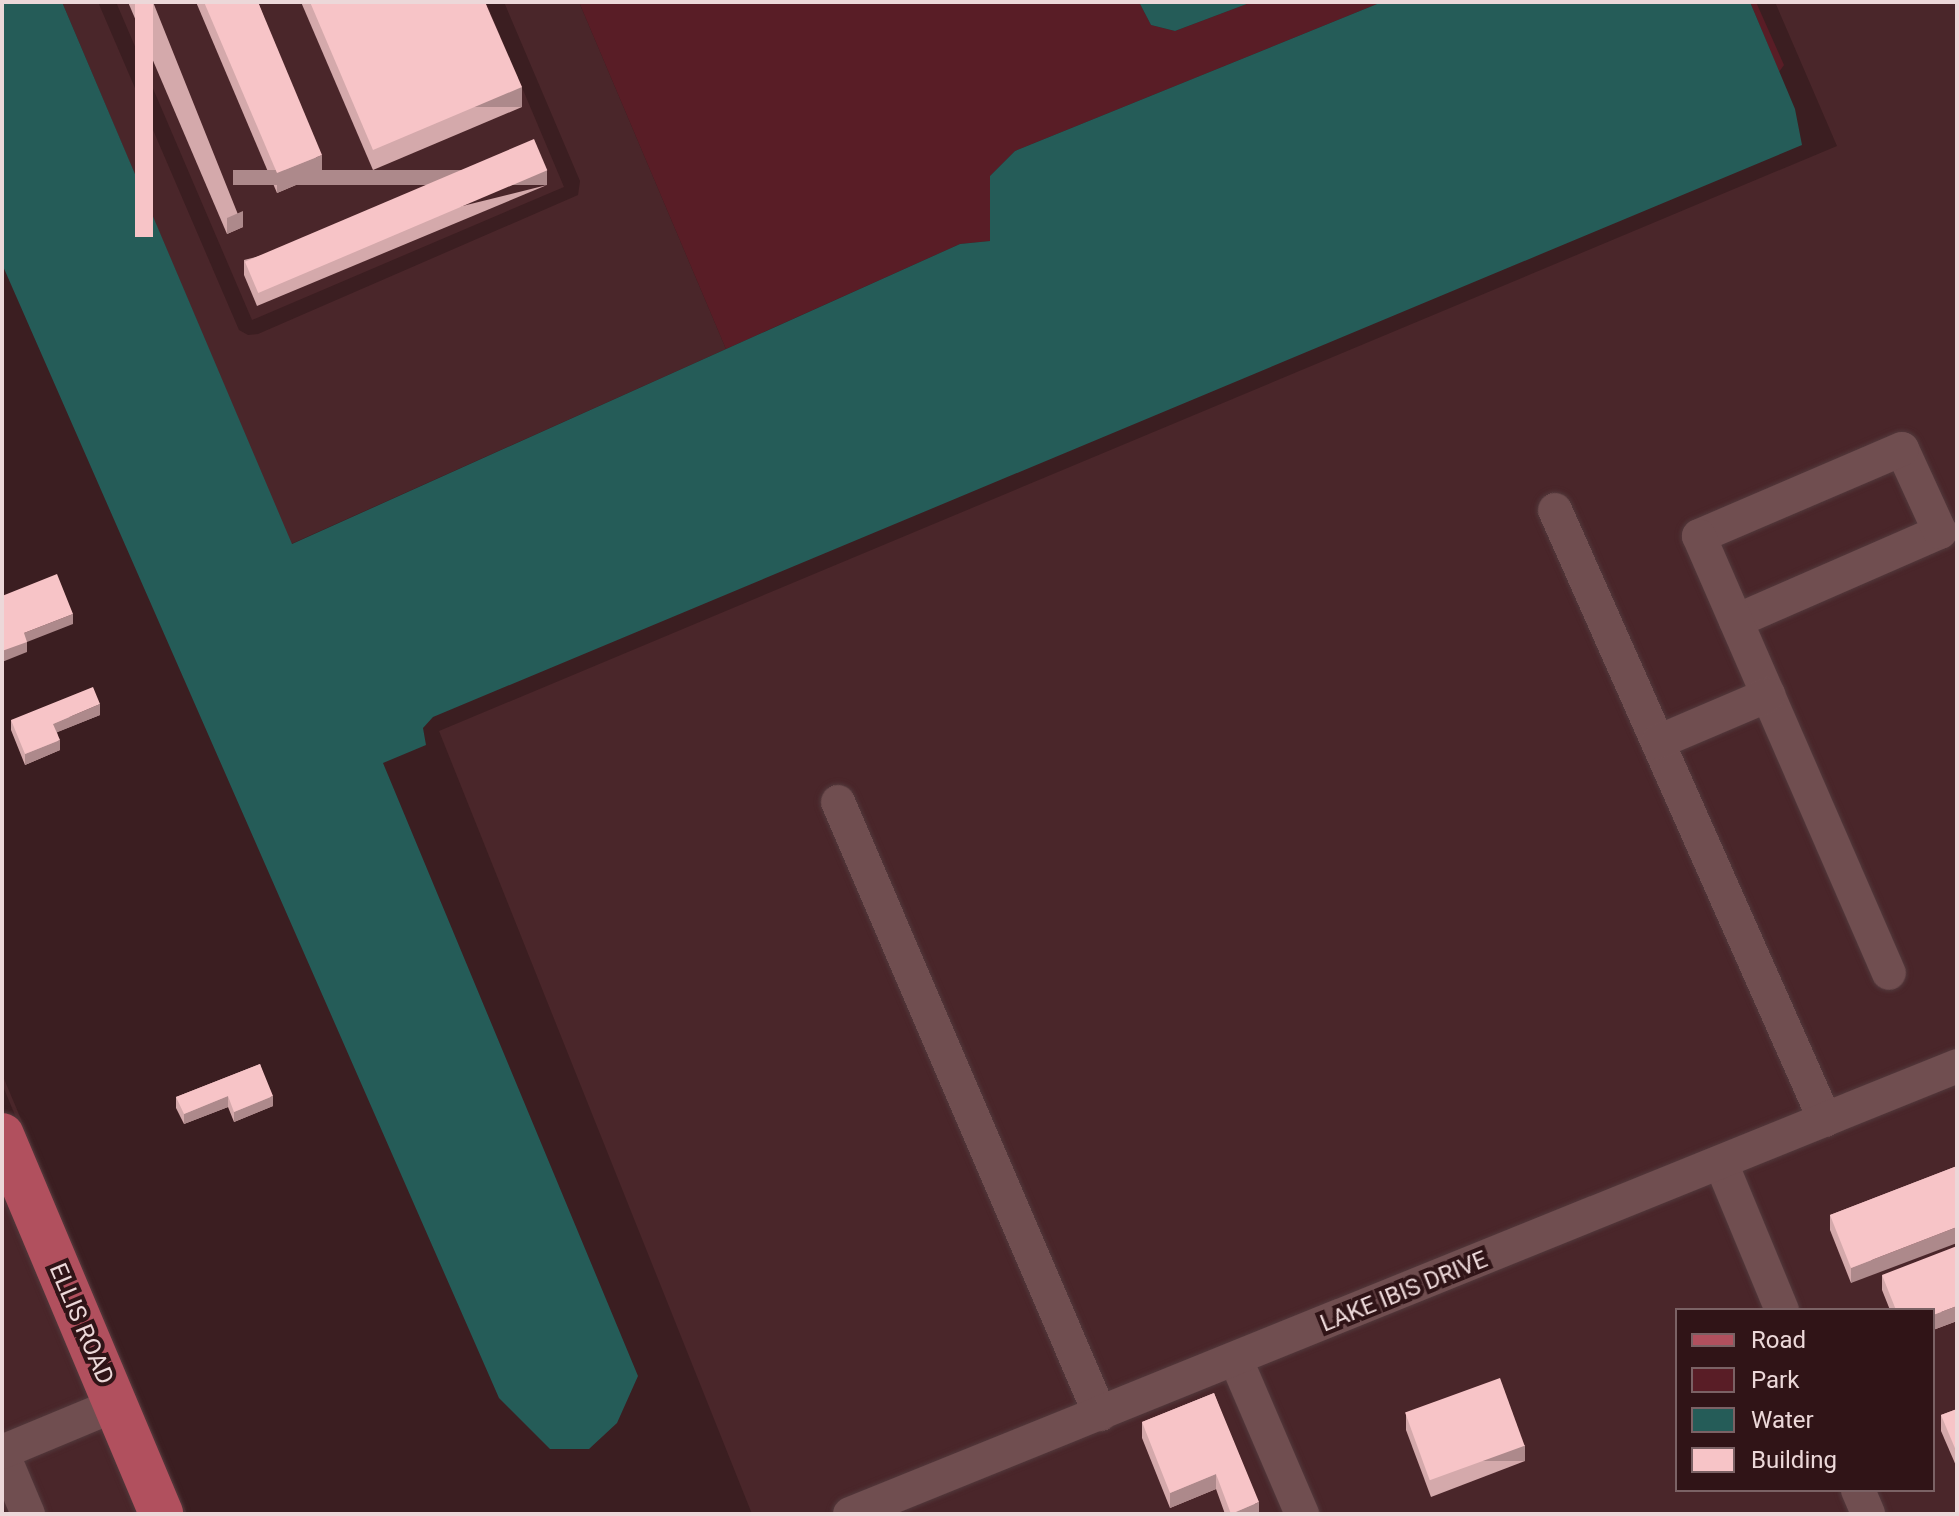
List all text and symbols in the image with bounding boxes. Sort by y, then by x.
street label: LAKE IBIS DRIVE [1316,1245,1492,1339]
street label: ELLIS ROAD [43,1259,119,1389]
legend [1675,1308,1935,1492]
text: Road [1751,1326,1806,1354]
text: Park [1751,1366,1799,1394]
text: Water [1751,1406,1814,1434]
text: Building [1751,1446,1837,1474]

